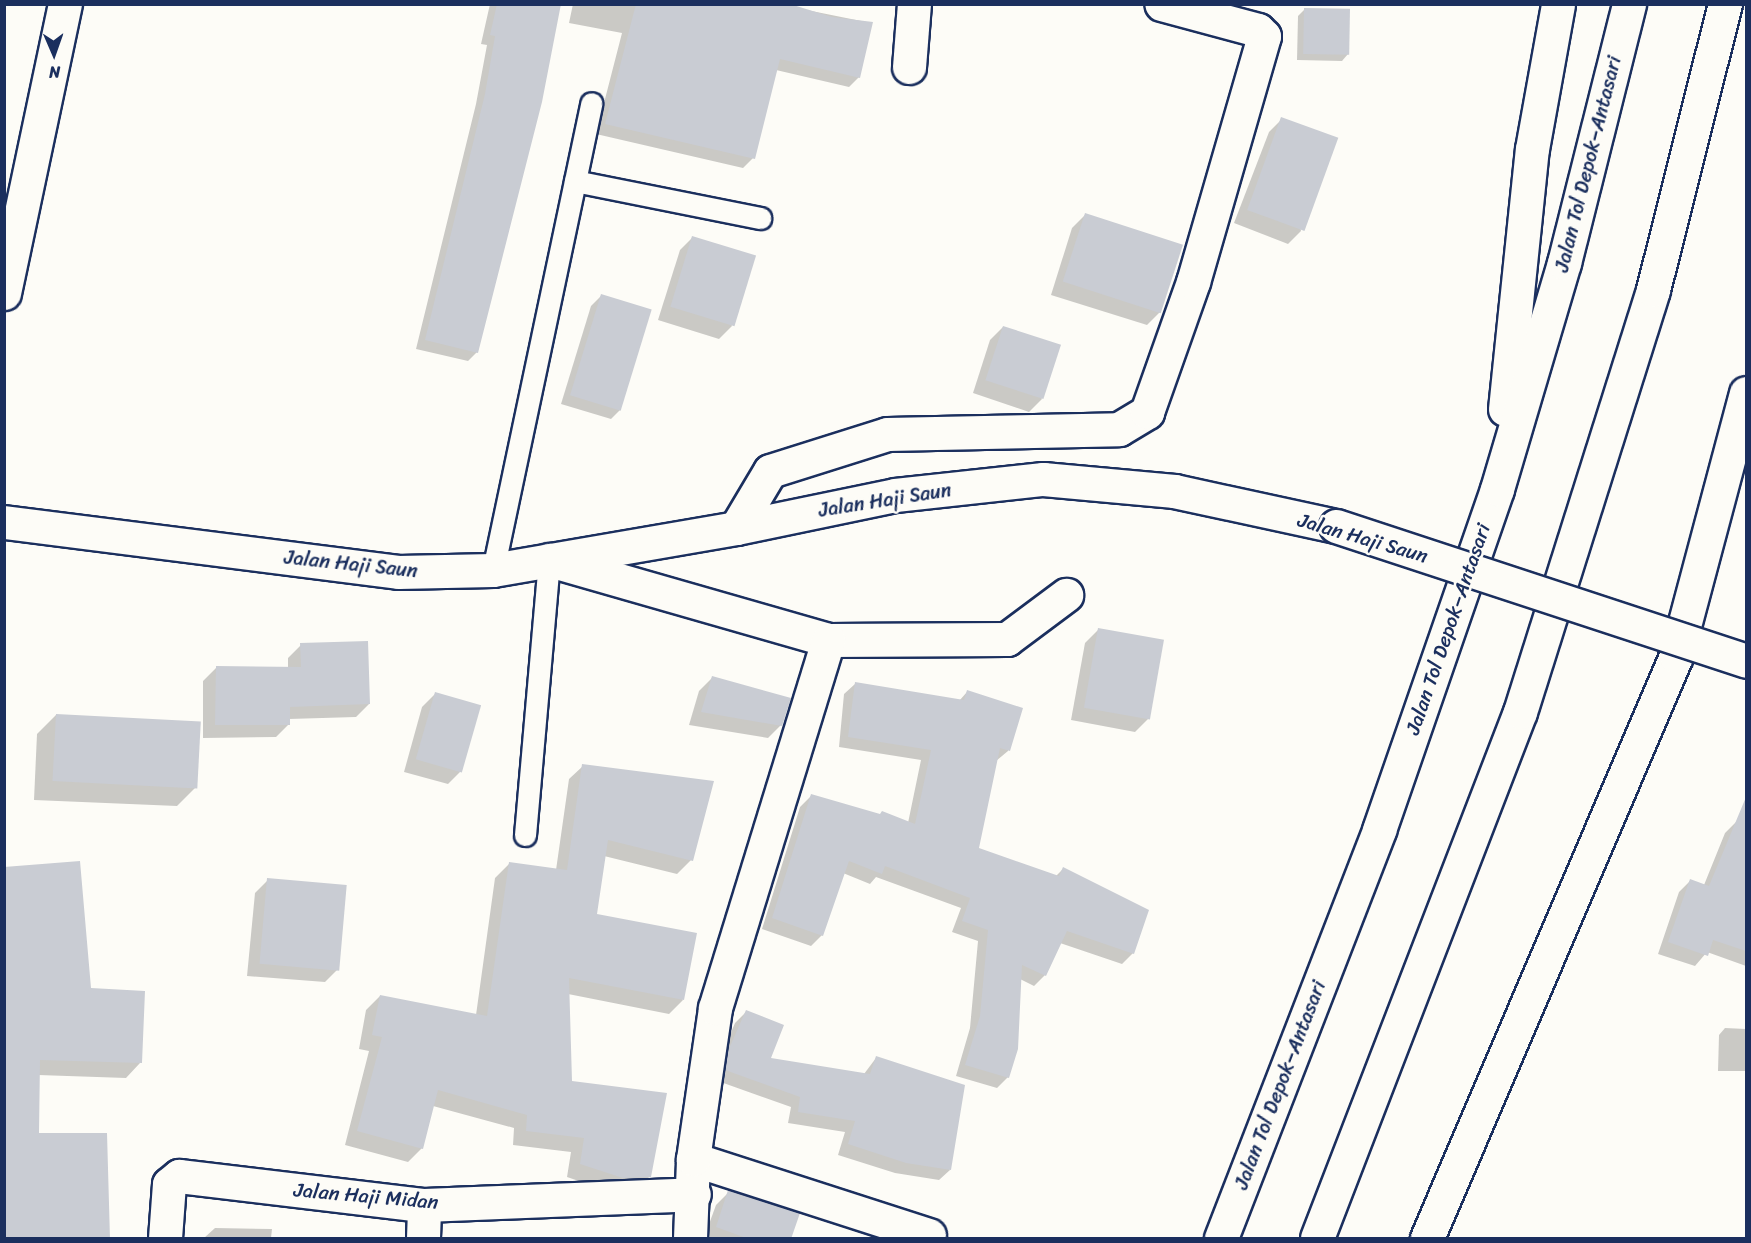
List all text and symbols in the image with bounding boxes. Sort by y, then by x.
north arrow [24,24,84,84]
street label: Jalan Tol Depok–Antasari [1549,53,1627,275]
text: N [49,58,61,87]
street label: Jalan Haji Saun [816,477,954,523]
street label: Jalan Haji Saun [1294,508,1432,568]
street label: Jalan Tol Depok–Antasari [1400,520,1496,738]
street label: Jalan Haji Saun [282,545,420,583]
street label: Jalan Tol Depok–Antasari [1229,977,1331,1193]
street label: Jalan Haji Midan [292,1178,440,1214]

